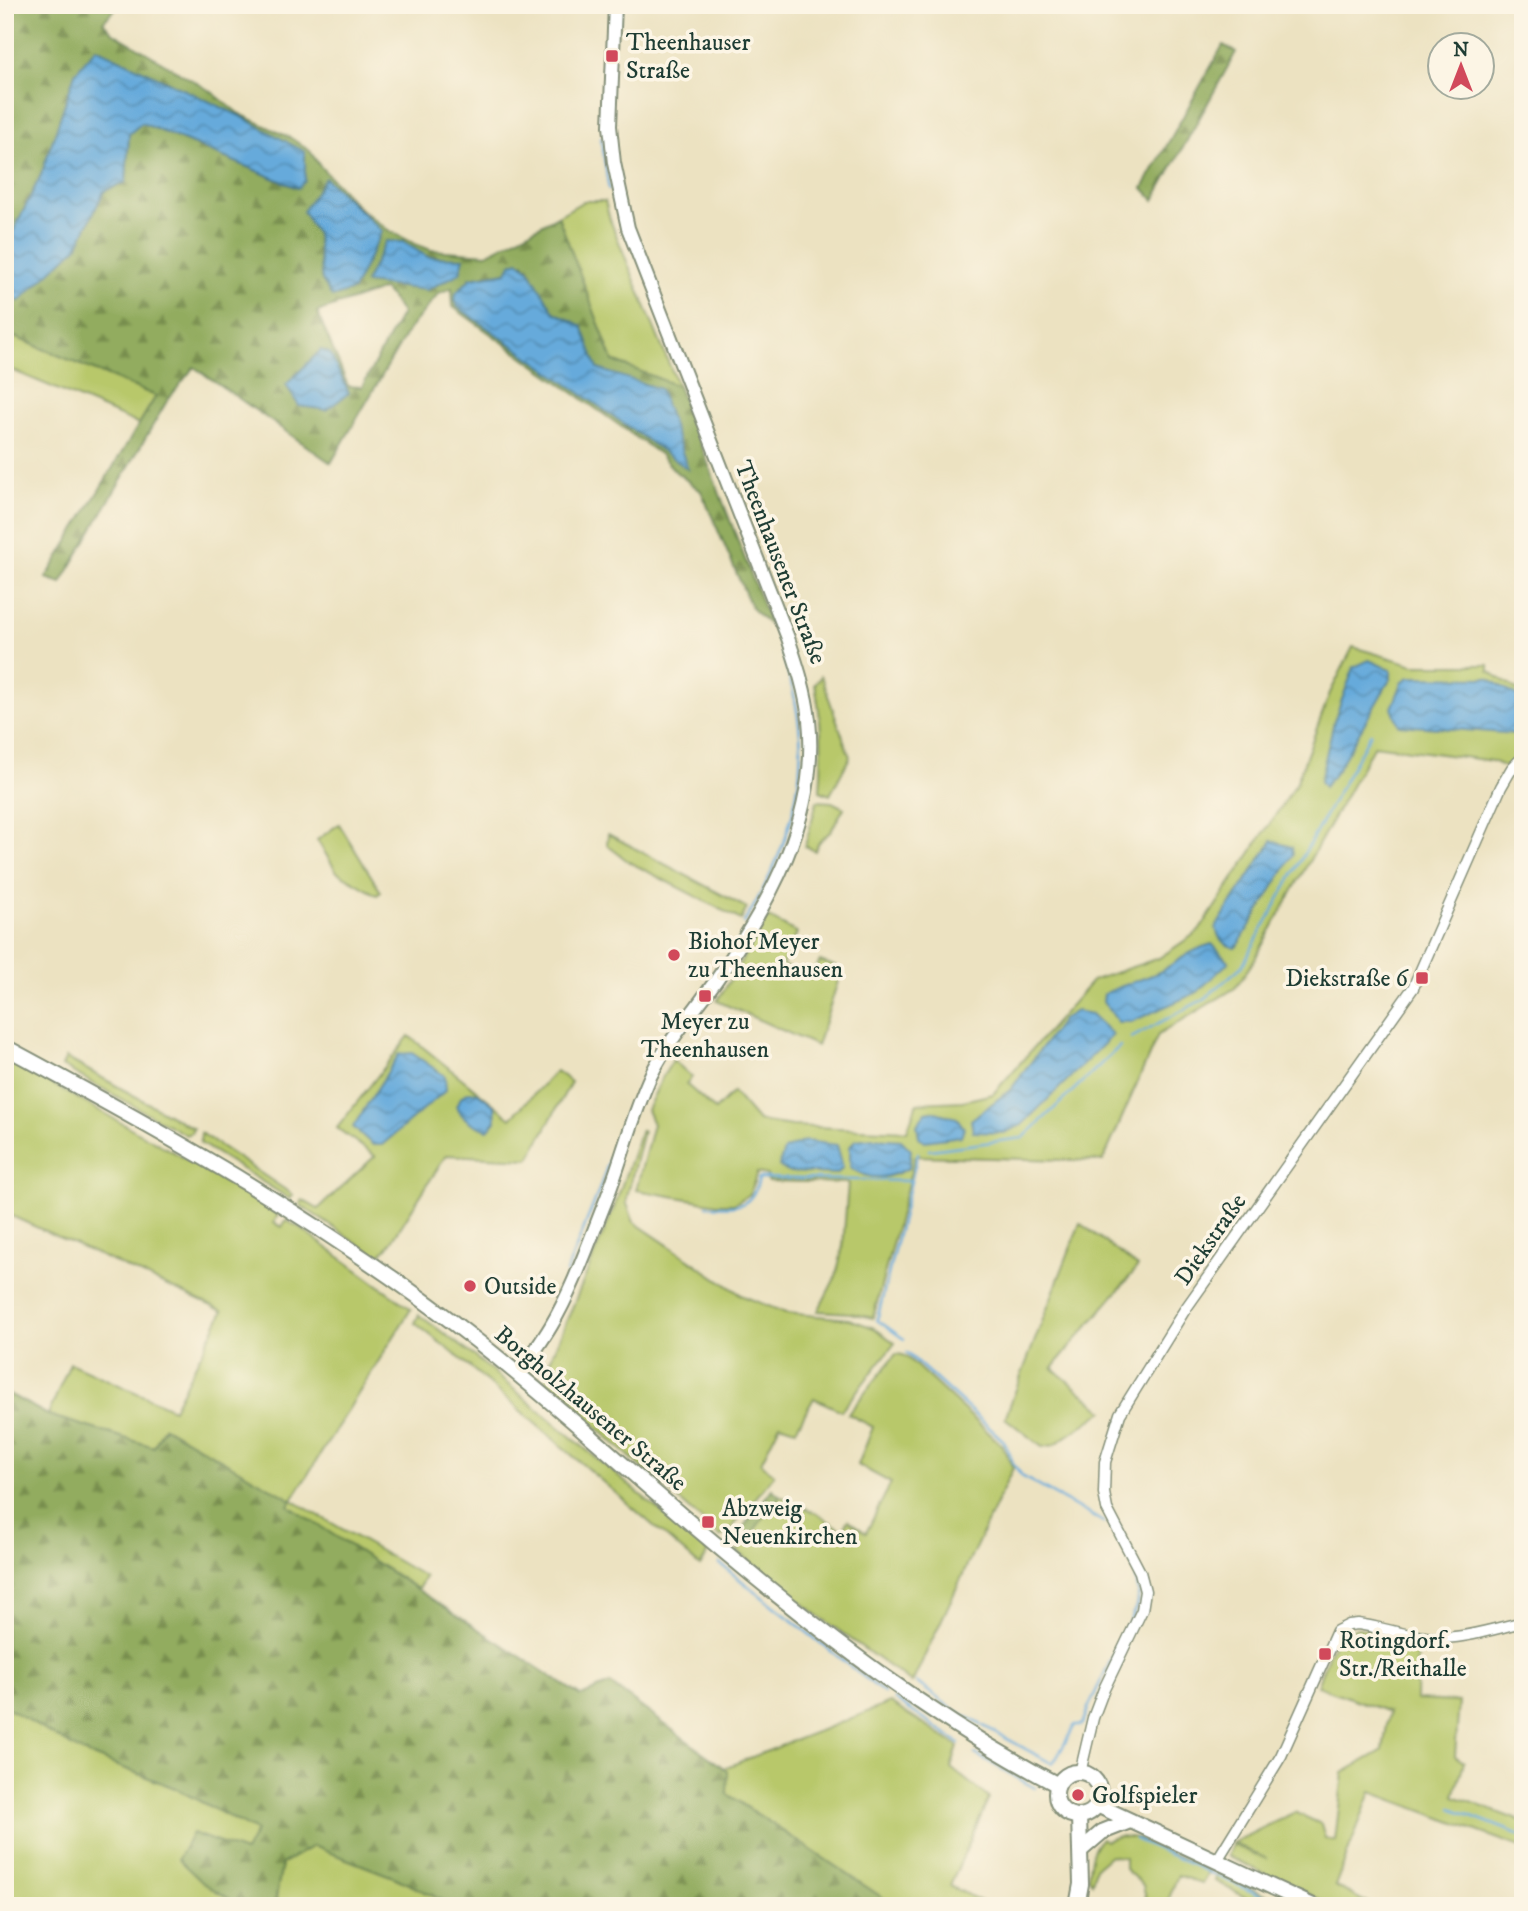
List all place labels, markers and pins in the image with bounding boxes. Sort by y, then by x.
place label: Theenhauser Straße [626,28,750,86]
marker: Theenhauser Straße [604,48,620,64]
place label: Biohof Meyer zu Theenhausen [688,927,844,985]
marker: Biohof Meyer zu Theenhausen [666,947,682,963]
place label: Diekstraße 6 [1285,964,1410,994]
marker: Diekstraße 6 [1414,970,1430,986]
marker: Meyer zu Theenhausen [697,988,713,1004]
place label: Meyer zu Theenhausen [641,1007,769,1065]
place label: Outside [484,1272,556,1302]
marker: Outside [462,1278,478,1294]
place label: Abzweig Neuenkirchen [722,1494,858,1552]
marker: Abzweig Neuenkirchen [700,1514,716,1530]
place label: Rotingdorf. Str./Reithalle [1339,1626,1467,1684]
marker: Rotingdorf. Str./Reithalle [1317,1646,1333,1662]
place label: Golfspieler [1092,1781,1197,1811]
marker: Golfspieler [1070,1787,1086,1803]

